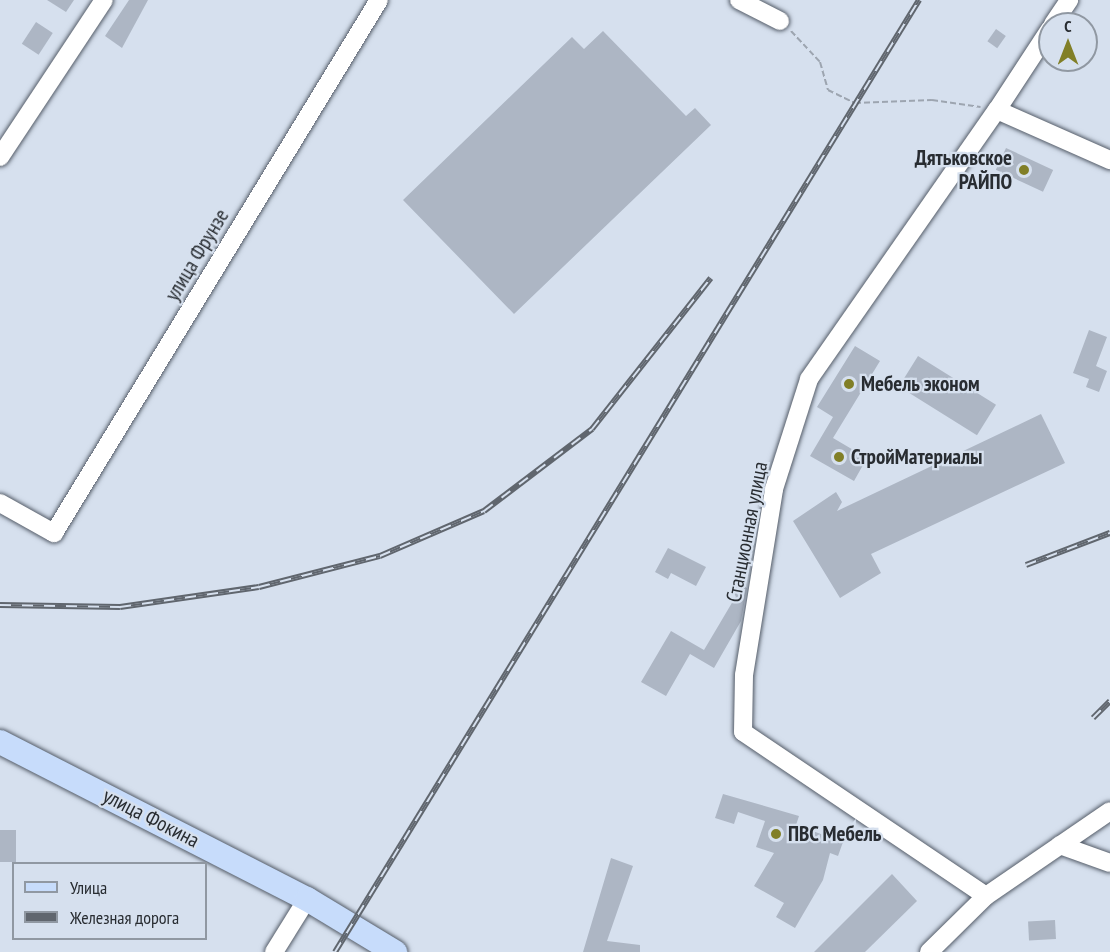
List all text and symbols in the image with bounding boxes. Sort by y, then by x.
north arrow [1038,12,1098,72]
text: С [1064,16,1072,36]
place label: Дятьковское РАЙПО [915,145,1012,195]
marker: Дятьковское РАЙПО [1017,163,1031,177]
street label: улица Фрунзе [160,204,234,306]
place label: Мебель эконом [861,371,980,397]
marker: Мебель эконом [842,377,856,391]
place label: СтройМатериалы [851,444,983,470]
marker: СтройМатериалы [832,450,846,464]
street label: Станционная улица [721,460,773,604]
street label: улица Фокина [99,783,203,853]
place label: ПВС Мебель [788,821,882,847]
marker: ПВС Мебель [769,827,783,841]
legend [12,862,207,940]
text: Улица [70,876,107,899]
text: Железная дорога [70,906,179,929]

